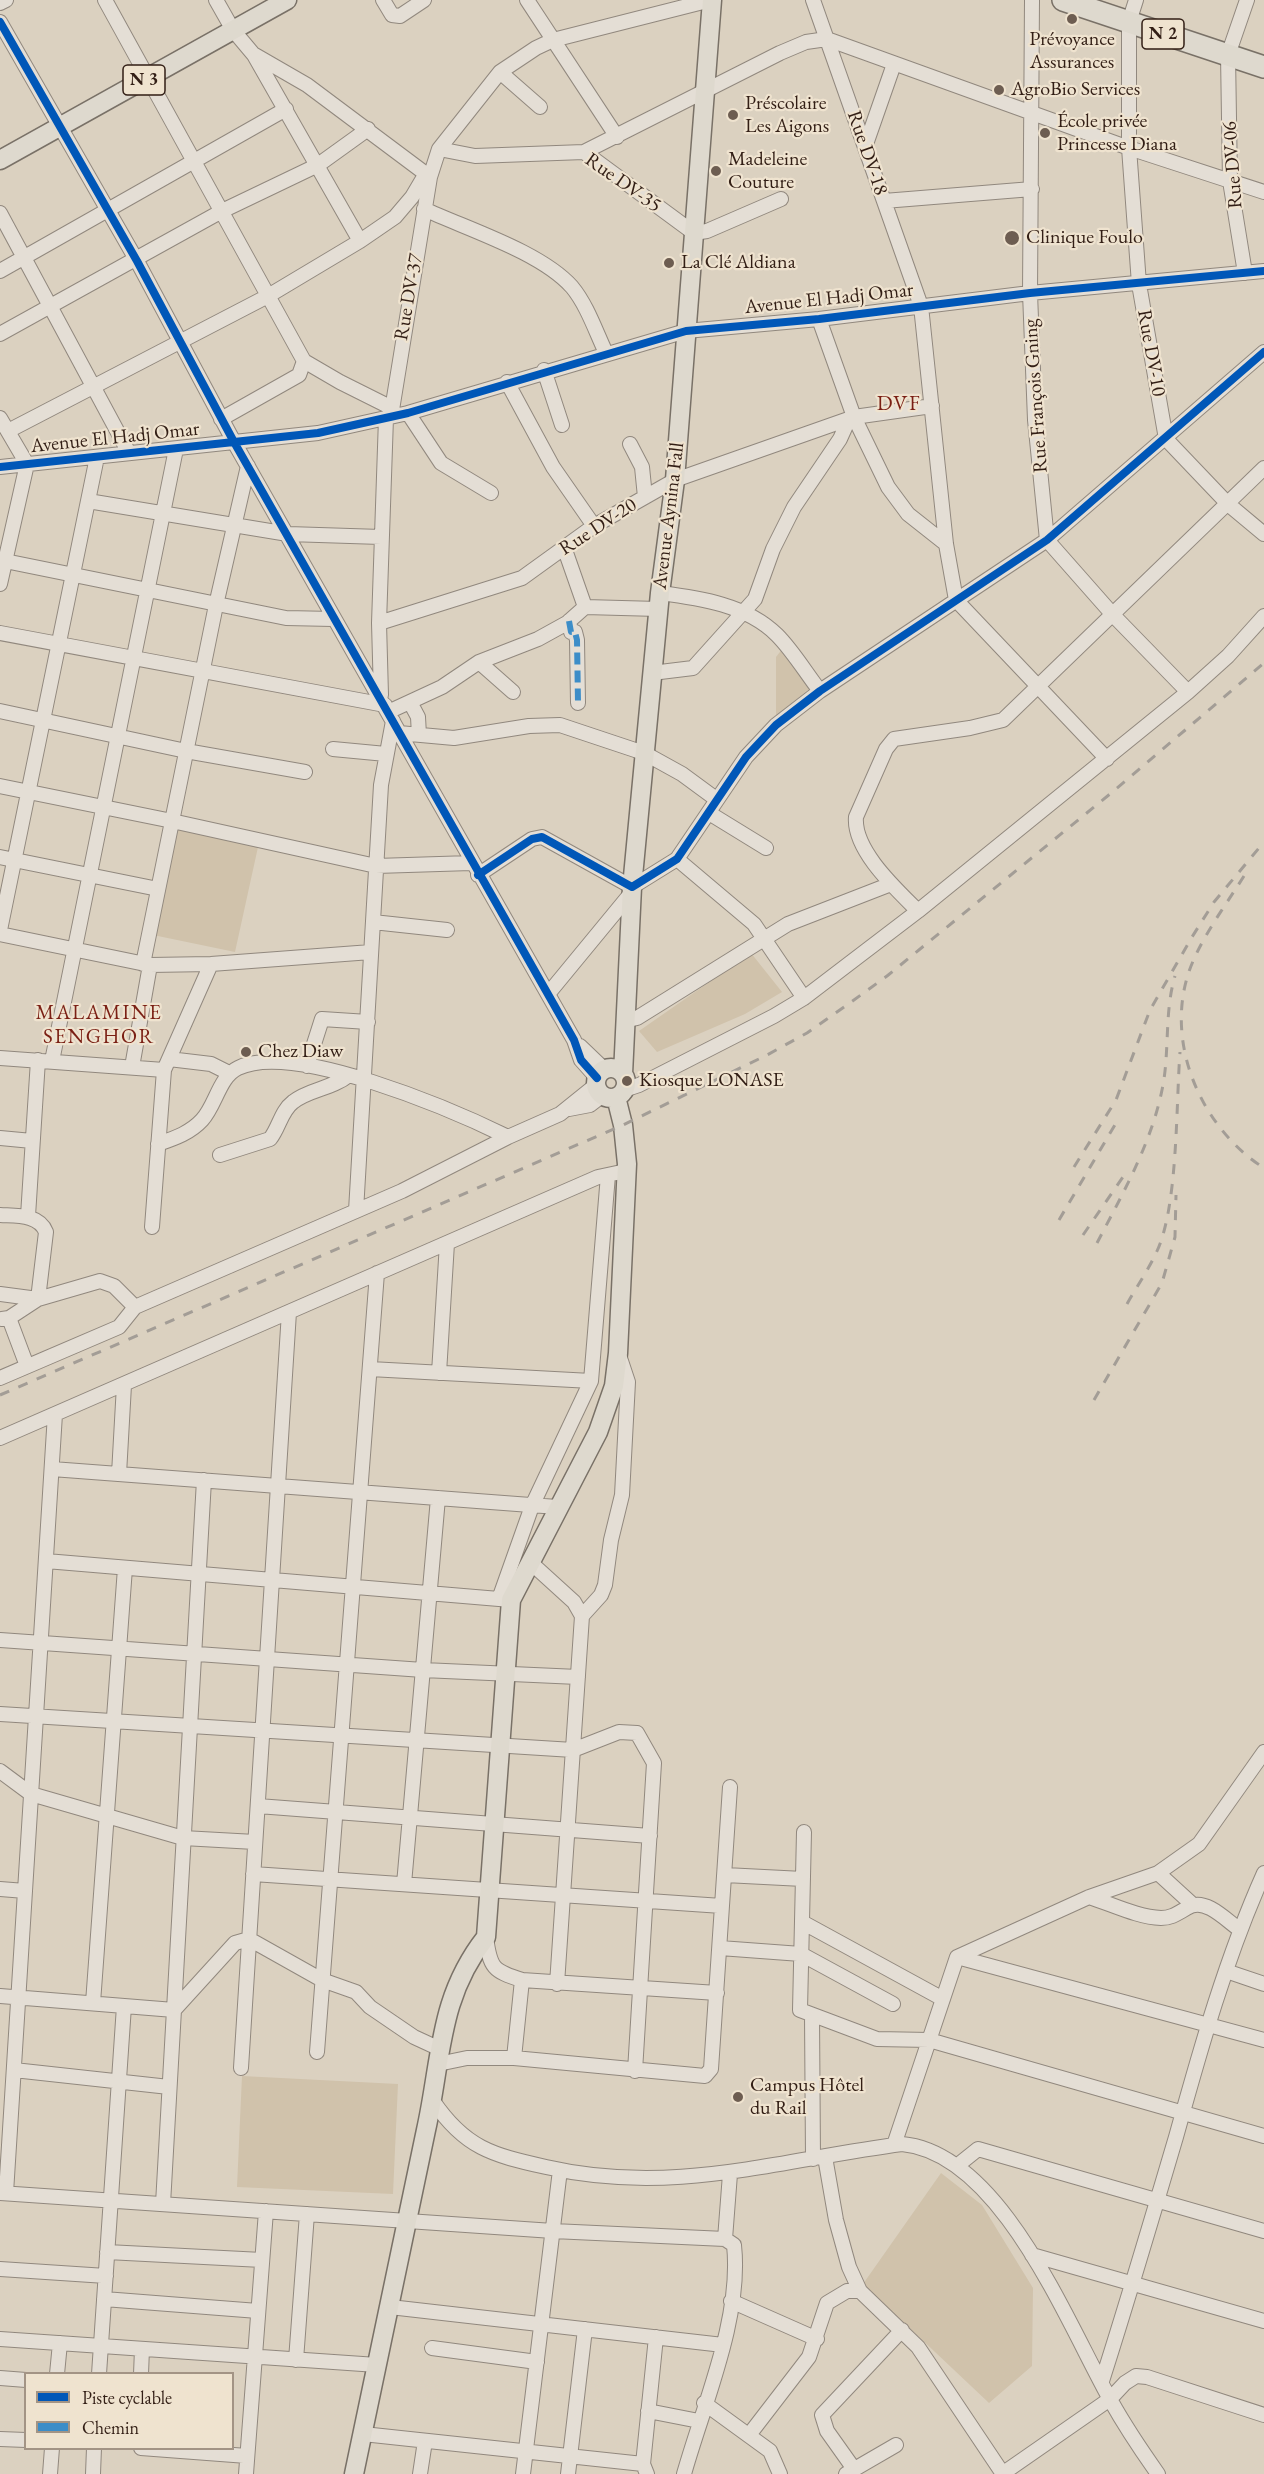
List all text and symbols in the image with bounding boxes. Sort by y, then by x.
marker: Prévoyance Assurances [1065,12,1079,26]
road number: N 2 [1142,19,1184,49]
place label: Prévoyance Assurances [1029,28,1115,75]
road number: N 3 [123,65,165,95]
place label: AgroBio Services [1011,78,1140,102]
marker: AgroBio Services [992,83,1006,97]
place label: Préscolaire Les Aigons [745,92,829,139]
marker: Préscolaire Les Aigons [726,108,740,122]
street label: Rue DV-18 [841,108,893,198]
place label: École privée Princesse Diana [1057,110,1177,157]
street label: Rue DV-06 [1218,120,1248,210]
marker: École privée Princesse Diana [1038,126,1052,140]
street label: Rue DV-35 [580,148,666,218]
place label: Madeleine Couture [728,148,807,195]
marker: Madeleine Couture [709,164,723,178]
place label: Clinique Foulo [1026,226,1143,250]
marker: Clinique Foulo [1003,229,1021,247]
place label: La Clé Aldiana [681,251,796,275]
street label: Rue DV-37 [390,252,428,342]
marker: La Clé Aldiana [662,256,676,270]
street label: Avenue El Hadj Omar [743,278,915,320]
street label: Rue DV-10 [1132,308,1170,398]
street label: Rue François Gning [1019,318,1053,474]
district label: DVF [877,391,921,417]
street label: Avenue El Hadj Omar [29,417,201,459]
street label: Avenue Aynina Fall [648,441,690,591]
street label: Rue DV-20 [555,493,641,561]
district label: MALAMINE SENGHOR [36,1000,162,1050]
place label: Chez Diaw [258,1040,343,1064]
marker: Chez Diaw [239,1045,253,1059]
place label: Kiosque LONASE [639,1069,784,1093]
marker: Kiosque LONASE [620,1074,634,1088]
place label: Campus Hôtel du Rail [750,2074,864,2121]
marker: Campus Hôtel du Rail [731,2090,745,2104]
legend [24,2372,234,2450]
text: Piste cyclable [82,2386,172,2409]
text: Chemin [82,2416,139,2439]

